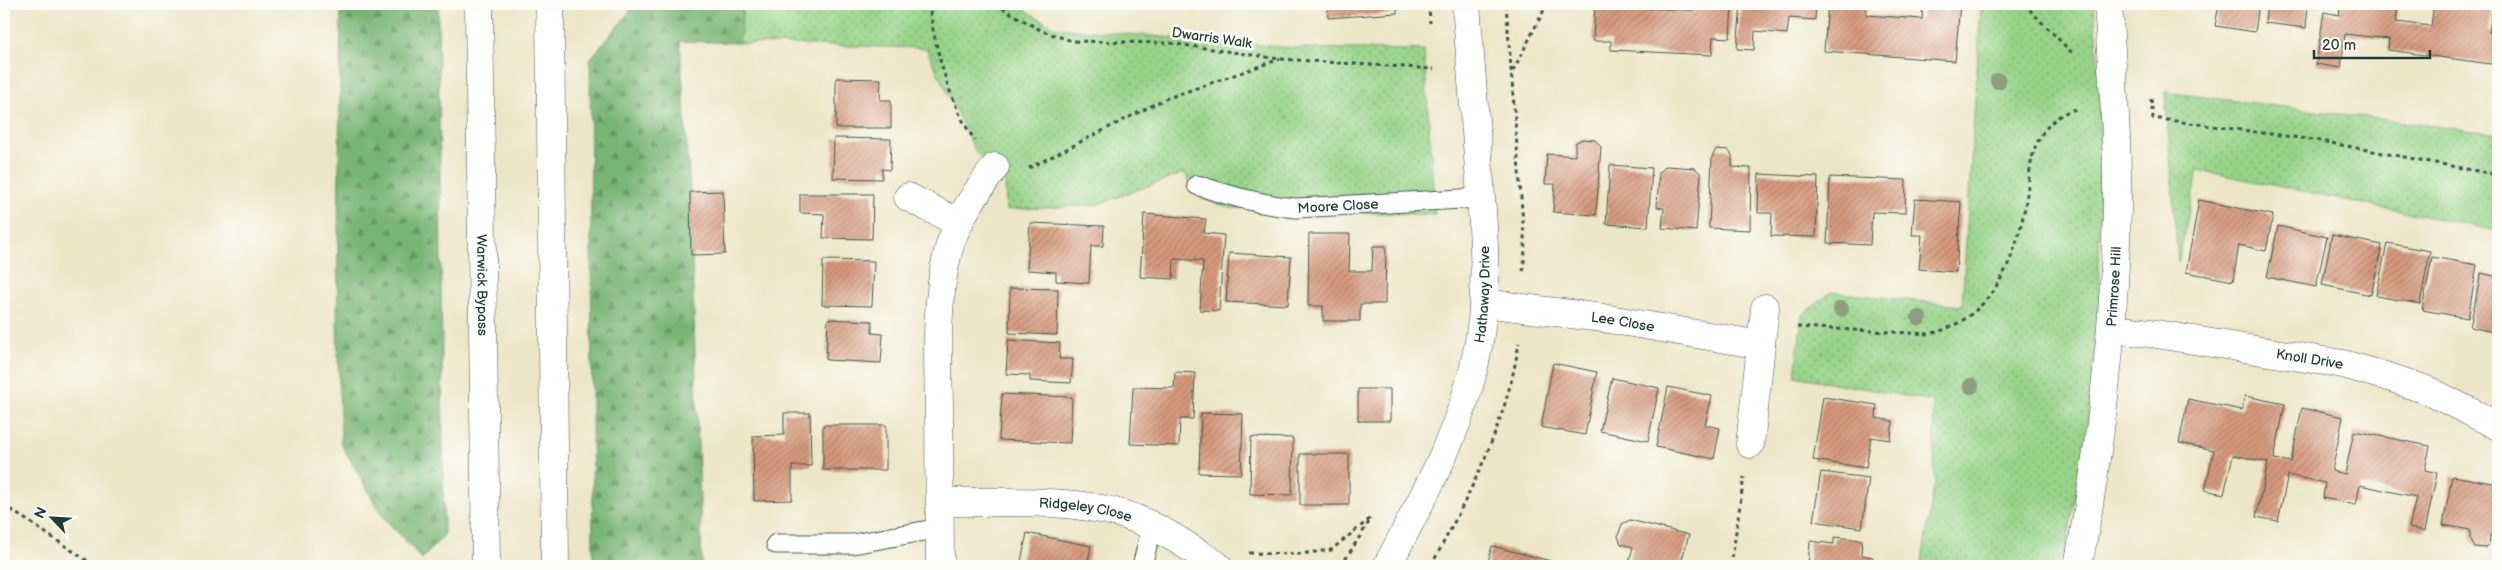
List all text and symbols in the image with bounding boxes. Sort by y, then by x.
street label: Dwarris Walk [1171,24,1253,52]
scale bar [2314,28,2431,60]
text: 20 m [2322,36,2356,55]
street label: Moore Close [1297,195,1379,216]
street label: Warwick Bypass [473,234,492,336]
street label: Hathaway Drive [1470,246,1493,344]
street label: Primrose Hill [2103,246,2124,327]
street label: Lee Close [1590,308,1656,335]
street label: Knoll Drive [2275,345,2345,372]
north arrow [28,492,78,542]
street label: Ridgeley Close [1039,494,1134,525]
text: N [31,504,51,521]

